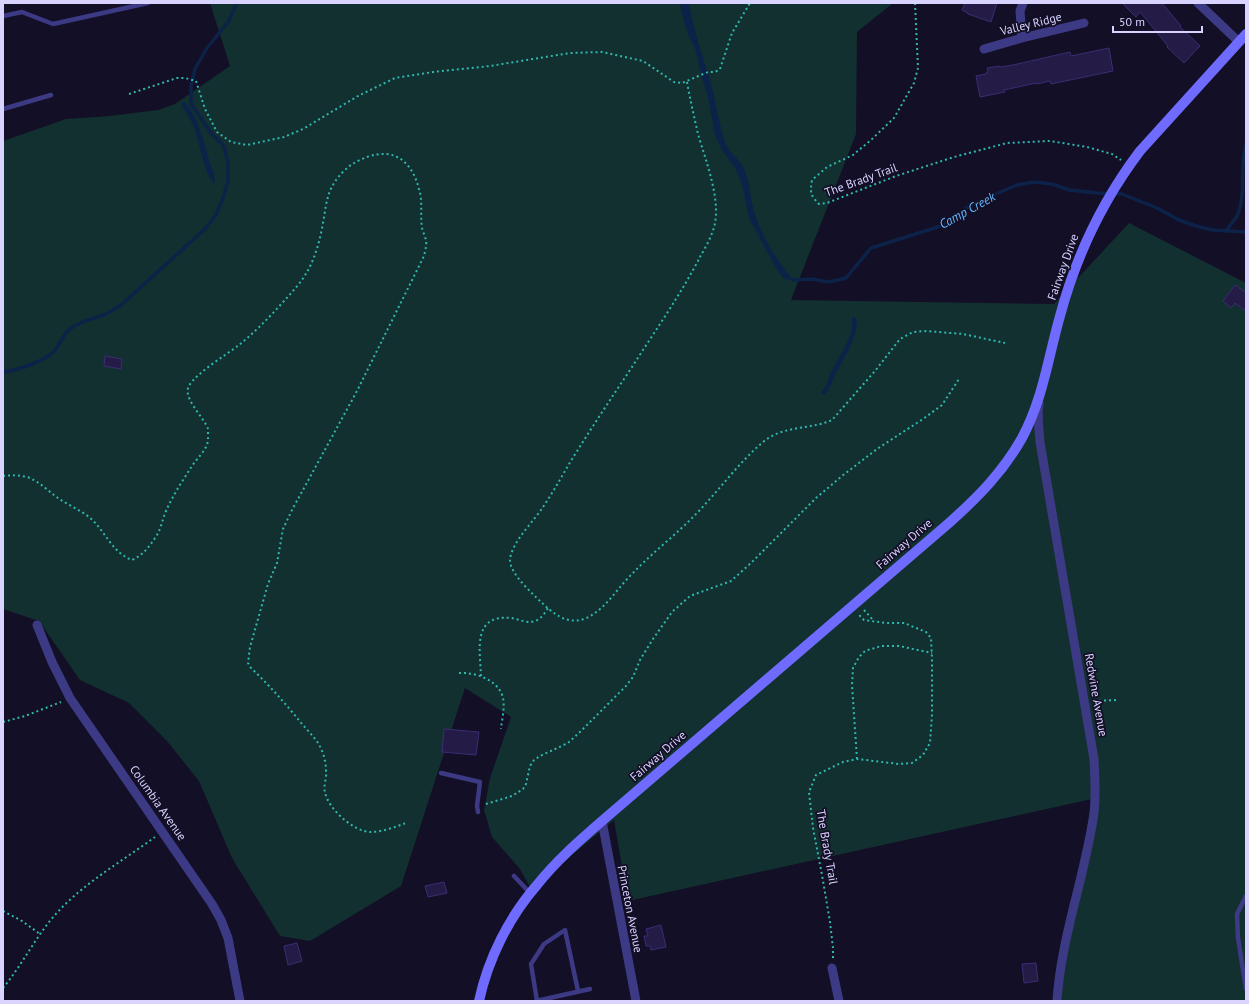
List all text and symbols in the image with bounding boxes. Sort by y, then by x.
scale bar [1113,8,1202,34]
street label: Valley Ridge [998,9,1063,39]
text: 50 m [1119,14,1145,29]
street label: The Brady Trail [822,159,900,200]
water label: Camp Creek [936,187,999,233]
street label: Fairway Drive [1044,232,1081,302]
street label: Fairway Drive [873,515,935,572]
street label: Redwine Avenue [1082,652,1111,738]
street label: Fairway Drive [627,727,689,784]
street label: Columbia Avenue [127,762,190,843]
street label: The Brady Trail [813,808,842,886]
street label: Princeton Avenue [615,864,646,954]

